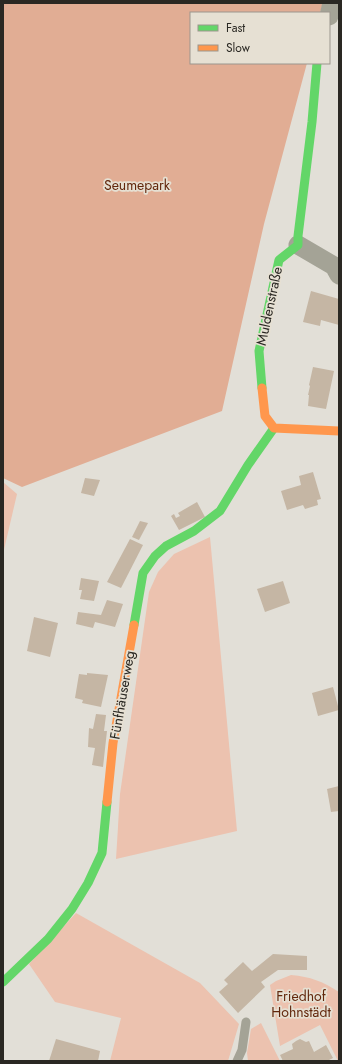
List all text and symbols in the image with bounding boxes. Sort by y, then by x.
legend [190,12,330,64]
text: Fast [226,19,245,37]
text: Slow [226,39,251,57]
park label: Seumepark [104,175,171,195]
street label: Muldenstraße [251,265,287,347]
street label: Fünfhäuserweg [104,649,140,741]
park label: Friedhof Hohnstädt [271,986,331,1022]

